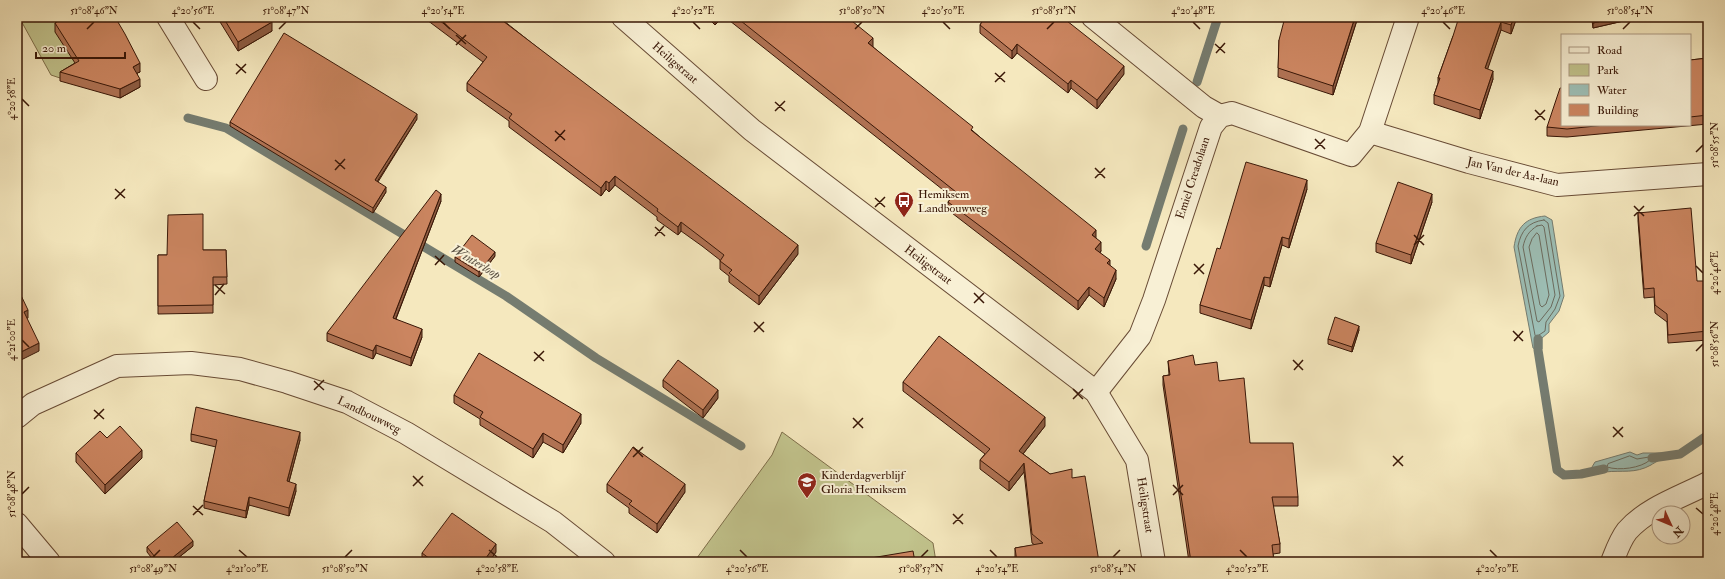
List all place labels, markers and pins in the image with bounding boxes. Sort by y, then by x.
place label: Hemiksem Landbouwweg [918,187,988,216]
bus stop icon: Hemiksem Landbouwweg [893,190,915,218]
place label: Kinderdagverblijf Gloria Hemiksem [821,468,907,497]
school or university icon: Kinderdagverblijf Gloria Hemiksem [796,471,818,499]

